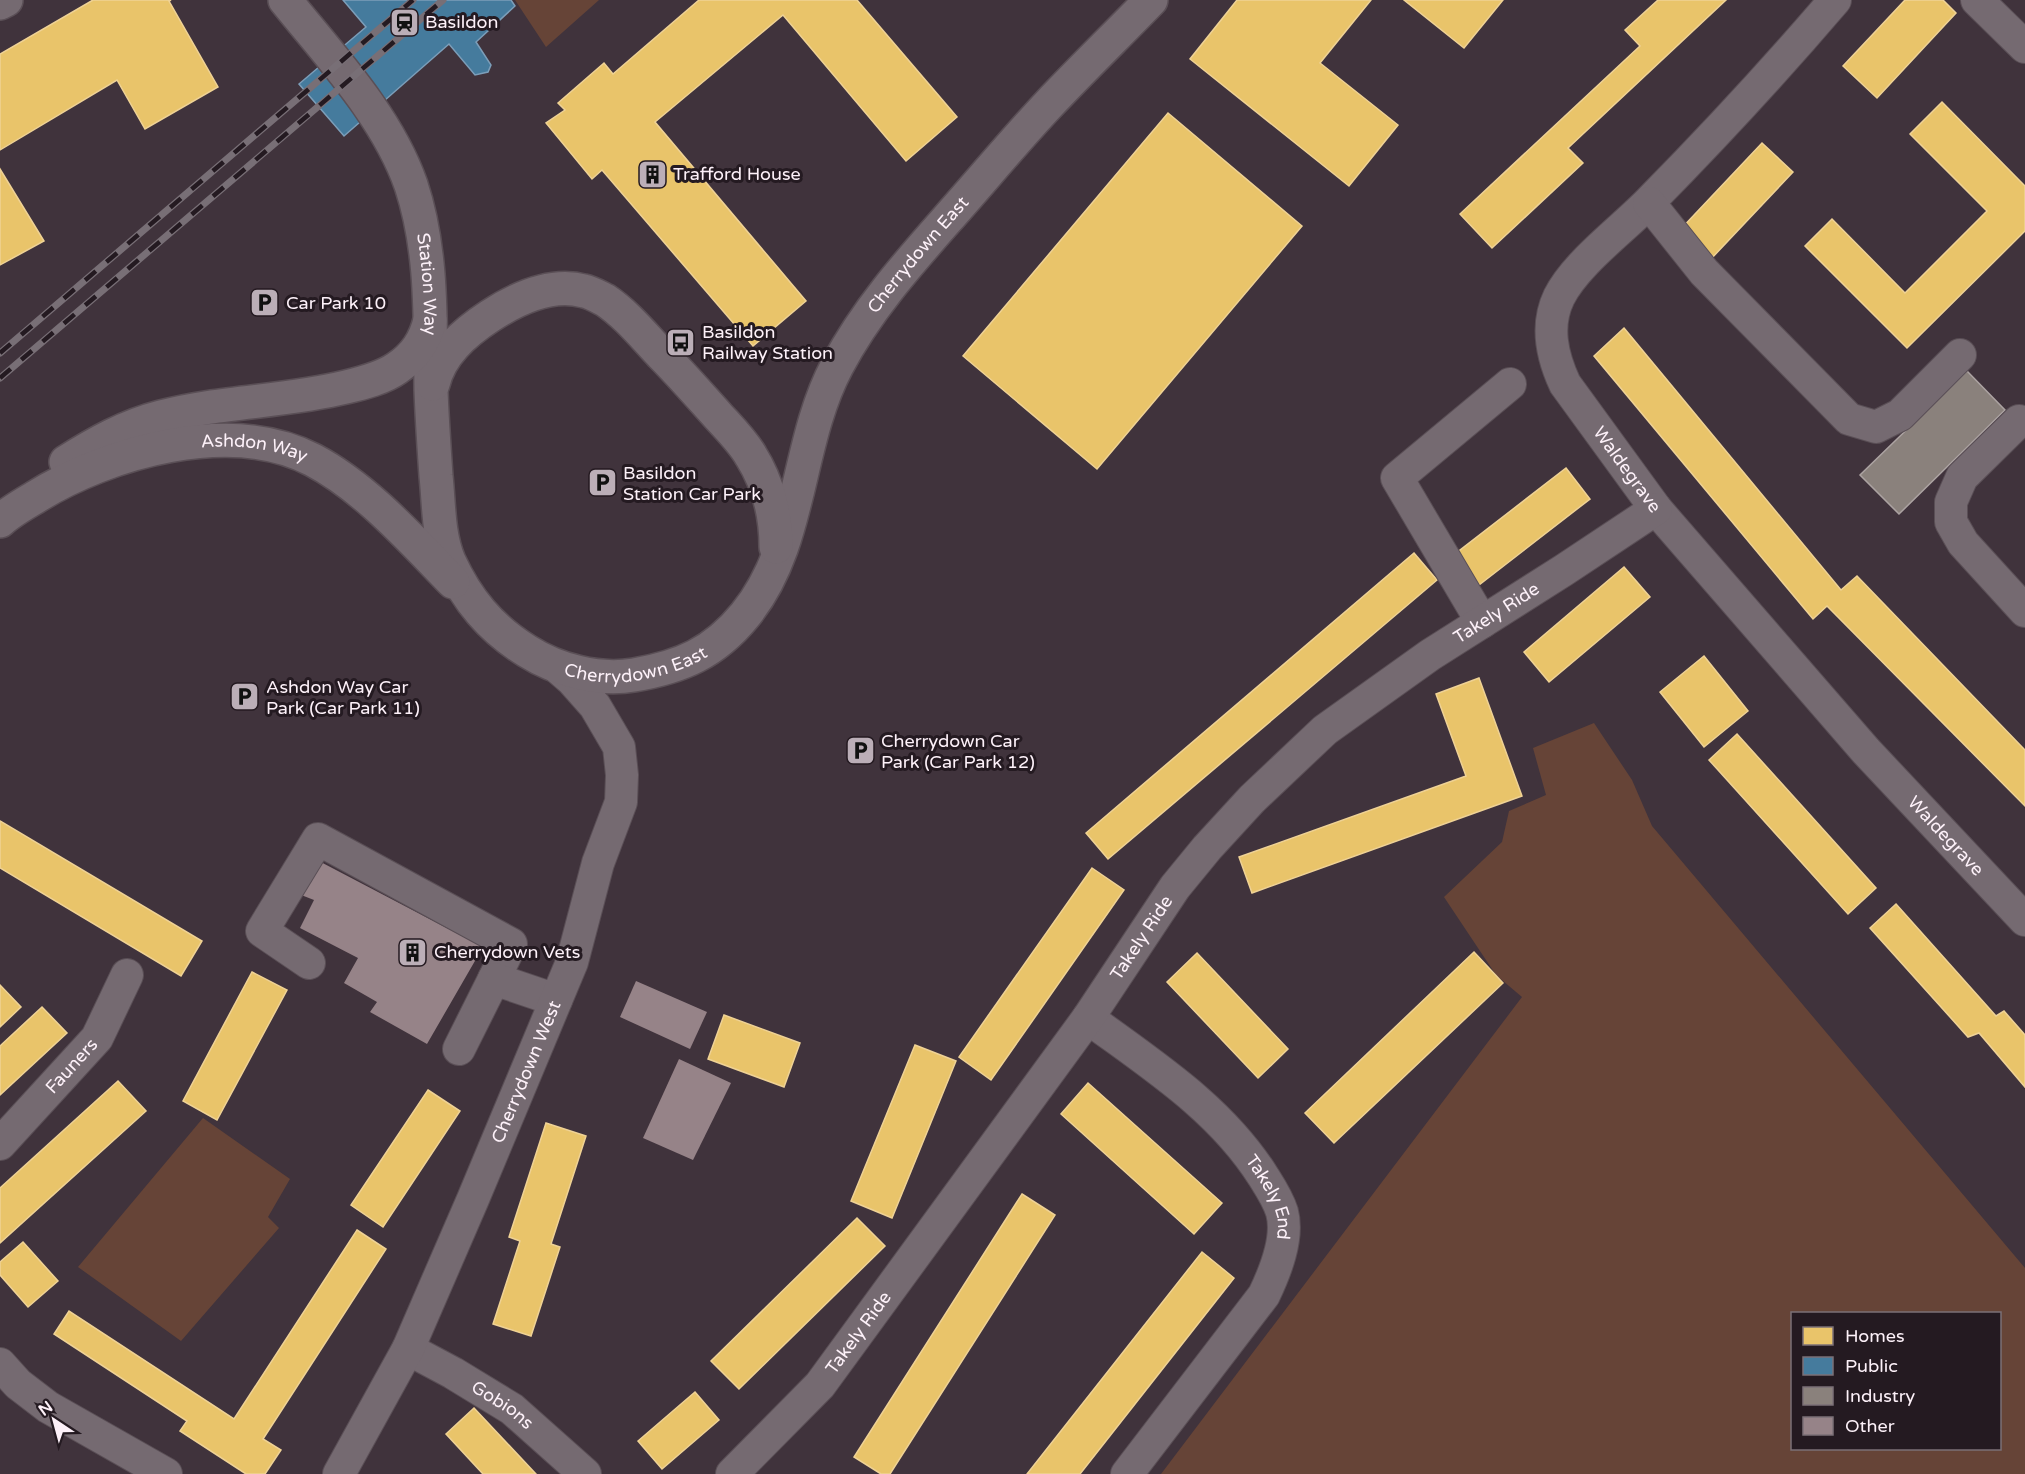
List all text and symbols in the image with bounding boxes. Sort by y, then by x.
station icon: Basildon [388,6,420,38]
place label: Basildon [425,11,498,33]
building icon: Trafford House [636,158,668,190]
place label: Trafford House [673,163,801,185]
street label: Cherrydown East [862,192,973,317]
street label: Station Way [412,231,442,336]
parking icon: Car Park 10 [249,287,281,319]
place label: Car Park 10 [286,292,386,314]
place label: Basildon Railway Station [702,321,833,364]
bus stop icon: Basildon Railway Station [665,326,697,358]
street label: Waldegrave [1588,422,1666,517]
street label: Ashdon Way [200,429,312,467]
place label: Basildon Station Car Park [623,462,761,505]
parking icon: Basildon Station Car Park [586,467,618,499]
street label: Takely Ride [1449,578,1543,648]
street label: Cherrydown East [562,641,711,688]
place label: Ashdon Way Car Park (Car Park 11) [266,676,420,719]
parking icon: Ashdon Way Car Park (Car Park 11) [229,681,261,713]
place label: Cherrydown Car Park (Car Park 12) [881,730,1035,773]
parking icon: Cherrydown Car Park (Car Park 12) [844,735,876,767]
street label: Waldegrave [1903,791,1989,880]
street label: Takely Ride [1105,891,1177,984]
building icon: Cherrydown Vets [397,936,429,968]
place label: Cherrydown Vets [434,941,580,963]
street label: Cherrydown West [487,997,566,1146]
street label: Fauners [41,1034,102,1098]
street label: Takely End [1241,1150,1295,1241]
street label: Takely Ride [821,1287,896,1378]
legend [1791,1312,2001,1450]
text: Homes [1845,1325,1905,1347]
text: Public [1845,1355,1898,1377]
street label: Gobions [467,1376,538,1434]
text: Industry [1845,1385,1916,1407]
north arrow [24,1390,84,1450]
text: N [35,1397,57,1421]
text: Other [1845,1415,1895,1437]

